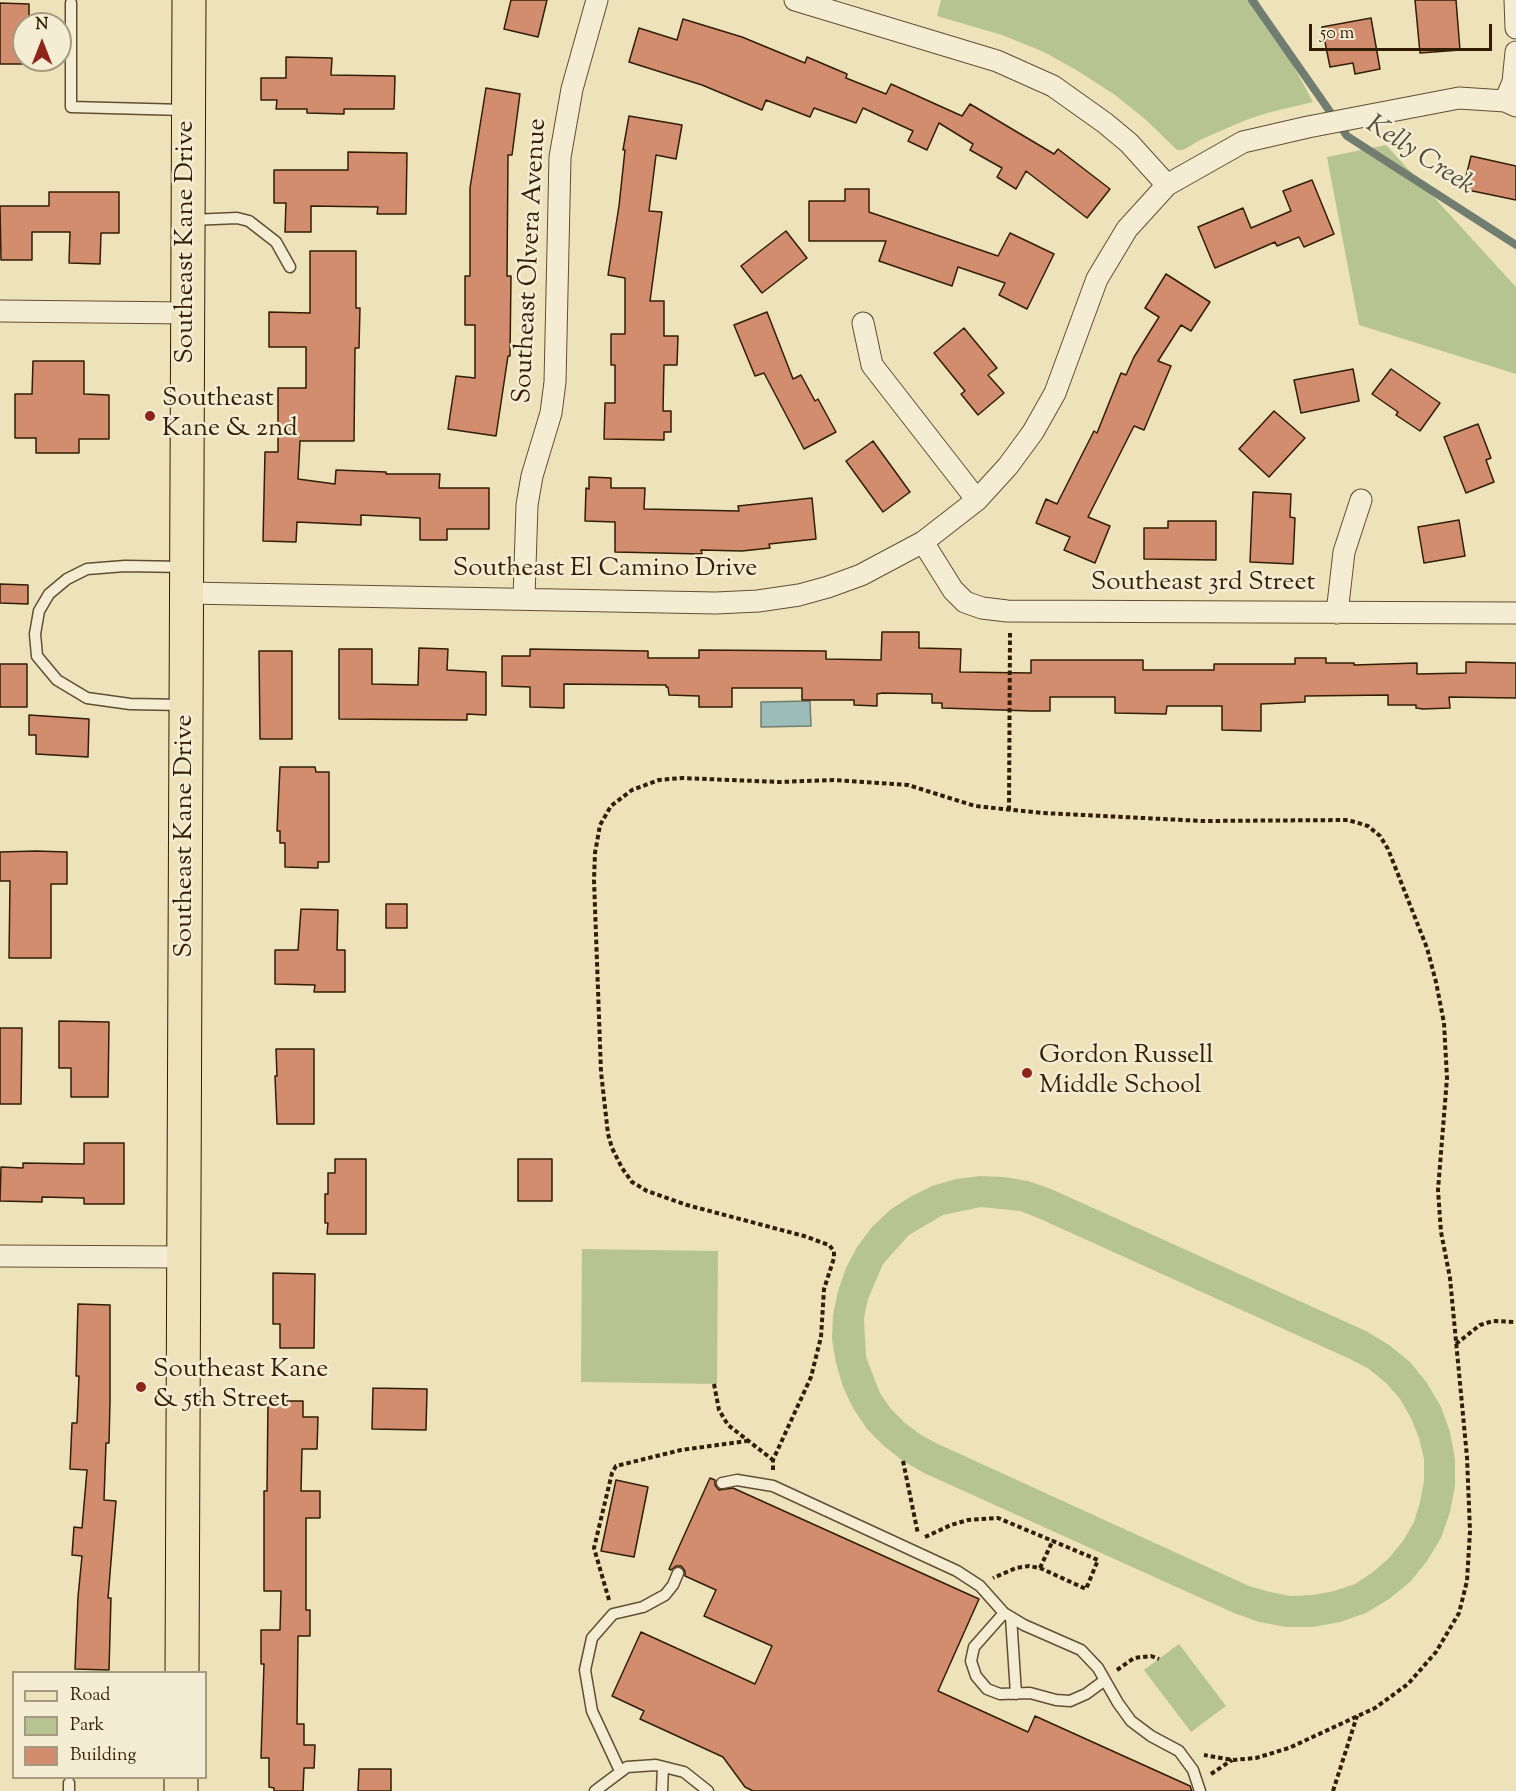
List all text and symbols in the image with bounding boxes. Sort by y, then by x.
north arrow [12,12,72,72]
scale bar [1312,12,1495,50]
text: N [36,14,48,37]
text: 50 m [1320,21,1354,47]
water label: Kelly Creek [1359,110,1479,204]
street label: Southeast Olvera Avenue [509,118,555,404]
street label: Southeast Kane Drive [172,120,204,364]
place label: Southeast Kane & 2nd [162,385,298,446]
marker: Southeast Kane & 2nd [143,409,157,423]
street label: Southeast El Camino Drive [453,555,757,587]
street label: Southeast 3rd Street [1091,569,1315,601]
street label: Southeast Kane Drive [171,714,203,958]
place label: Gordon Russell Middle School [1039,1042,1214,1104]
marker: Gordon Russell Middle School [1020,1066,1034,1080]
place label: Southeast Kane & 5th Street [153,1356,328,1418]
marker: Southeast Kane & 5th Street [134,1380,148,1394]
legend [12,1671,207,1779]
text: Road [70,1683,110,1709]
text: Park [70,1713,104,1739]
text: Building [70,1743,136,1769]

